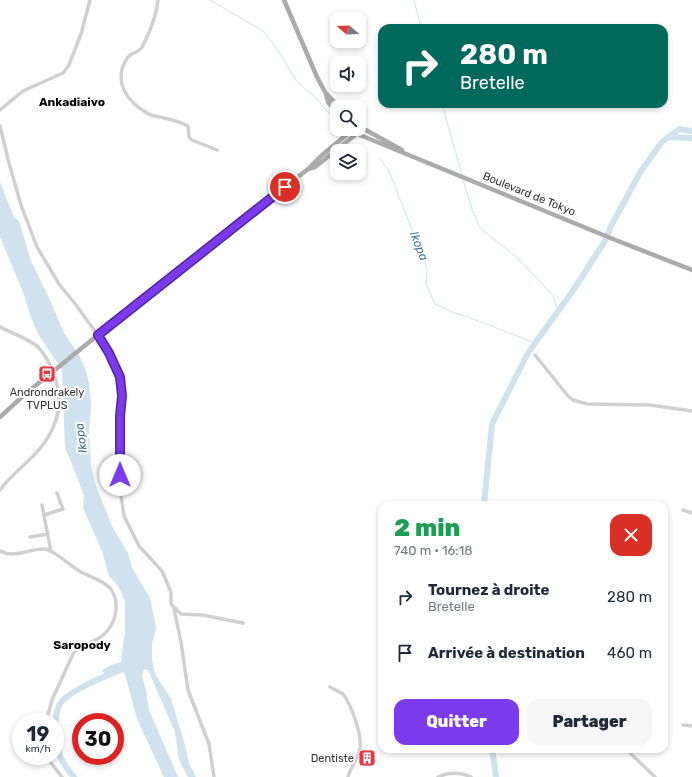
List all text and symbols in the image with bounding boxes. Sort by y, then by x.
north arrow [330,12,366,48]
map controls [330,12,366,180]
text: 280 m [460,38,548,71]
icon: right [394,40,446,92]
button: sound [330,56,366,92]
text: Bretelle [460,72,525,94]
district label: Ankadiaivo [39,95,105,109]
button: search [330,100,366,136]
button: layers [330,144,366,180]
street label: Boulevard de Tokyo [481,169,577,219]
pin [268,170,302,204]
icon: arrive [274,176,296,198]
water label: Ikopa [407,229,431,263]
bus stop icon: Androndrakely TVPLUS [37,364,57,384]
place label: Androndrakely TVPLUS [10,386,84,412]
water label: Ikopa [72,422,90,454]
position arrow [99,454,141,496]
text: 2 min [394,514,460,542]
button: close [610,514,652,556]
text: 740 m · 16:18 [394,543,473,558]
text: Tournez à droite [428,581,549,599]
icon: right [394,586,416,608]
text: 280 m [607,588,652,606]
text: Bretelle [428,599,475,614]
district label: Saropody [53,638,111,652]
icon: arrive [394,642,416,664]
text: Arrivée à destination [428,644,585,662]
text: 460 m [607,644,652,662]
button: Quitter [394,699,519,745]
button: Partager [527,699,652,745]
speed limit sign: 30 [72,713,124,765]
text: 19 [27,722,49,746]
text: km/h [26,743,50,755]
building icon: Dentiste [357,748,377,768]
place label: Dentiste [311,752,354,765]

